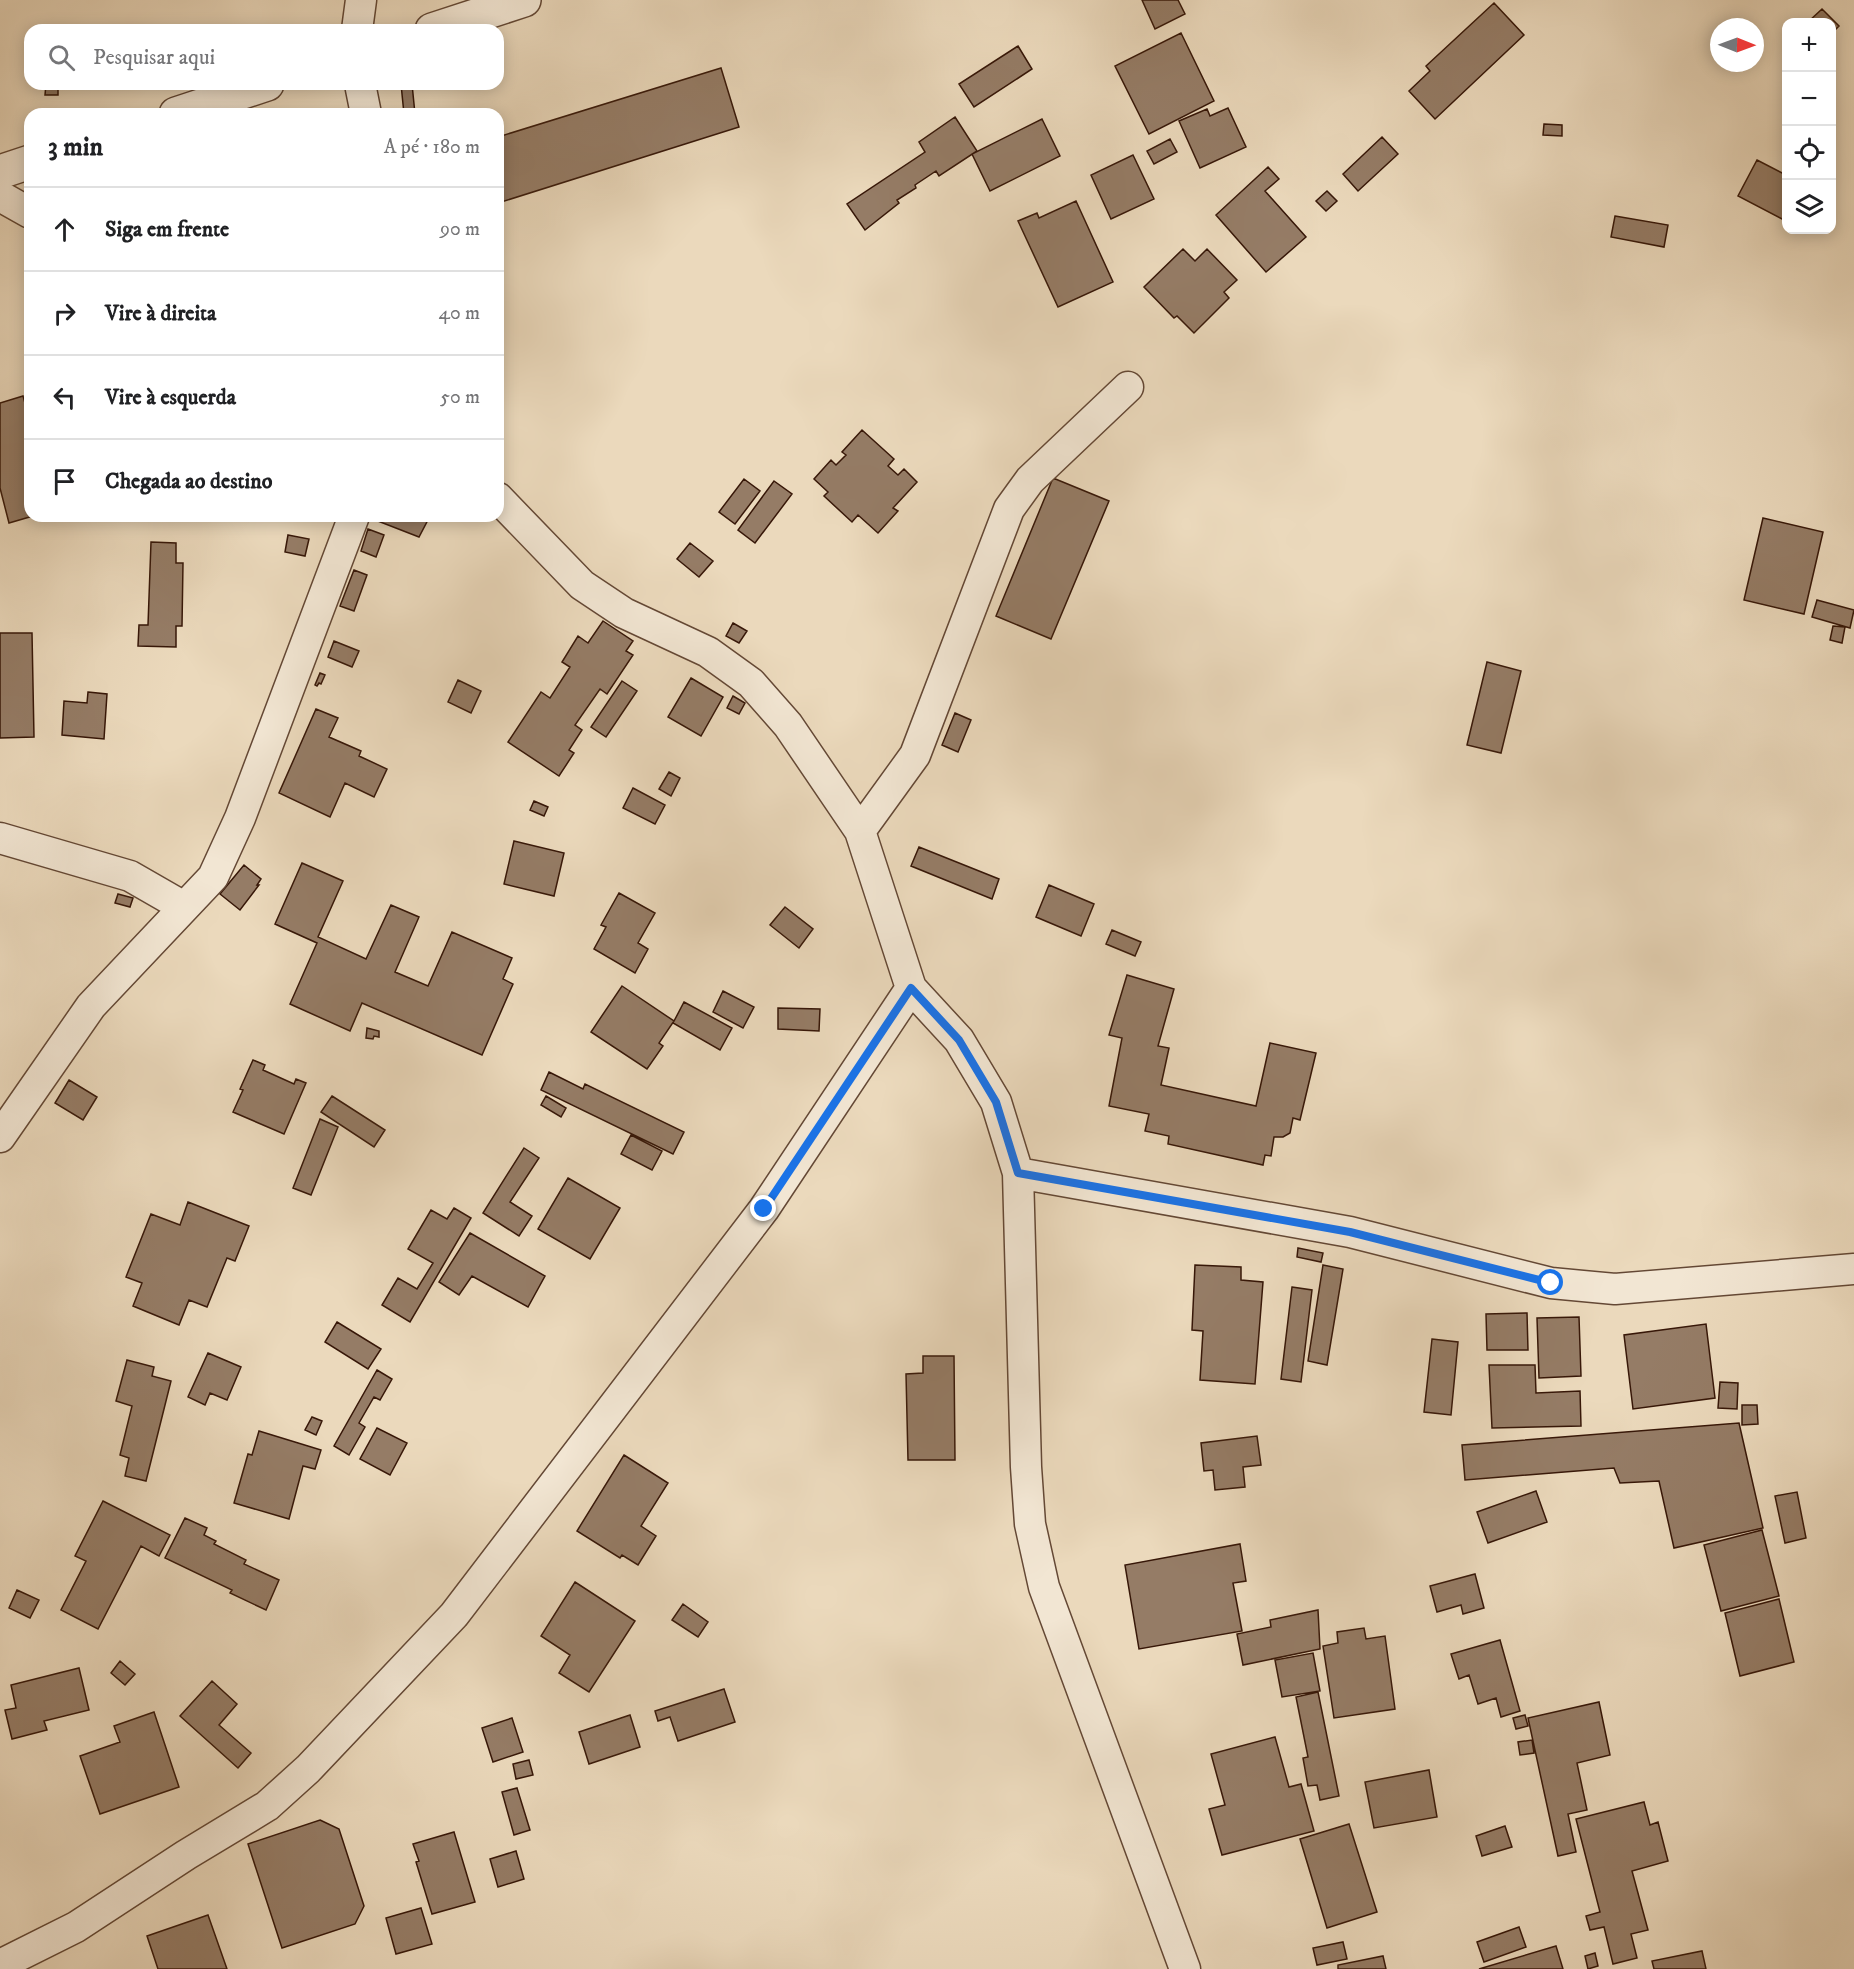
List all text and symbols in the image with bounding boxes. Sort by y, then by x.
north arrow [1710,18,1764,72]
map controls [1782,18,1836,234]
button: + [1782,18,1836,72]
search box [24,24,504,90]
icon: search [45,41,78,74]
text: Pesquisar aqui [93,44,215,71]
button: − [1782,72,1836,126]
button: locate [1782,126,1836,180]
text: 3 min [48,131,103,164]
text: A pé · 180 m [384,135,480,160]
button: layers [1782,180,1836,234]
icon: ahead [48,213,81,246]
text: Siga em frente [105,216,229,243]
text: 90 m [440,217,480,242]
icon: right [48,297,81,330]
text: Vire à direita [105,300,216,327]
text: 40 m [438,301,480,326]
icon: left [48,381,81,414]
text: Vire à esquerda [105,384,236,411]
text: 50 m [440,385,480,410]
icon: arrive [48,465,81,498]
text: Chegada ao destino [105,468,272,495]
route end [750,1195,776,1221]
route start [1537,1269,1563,1295]

